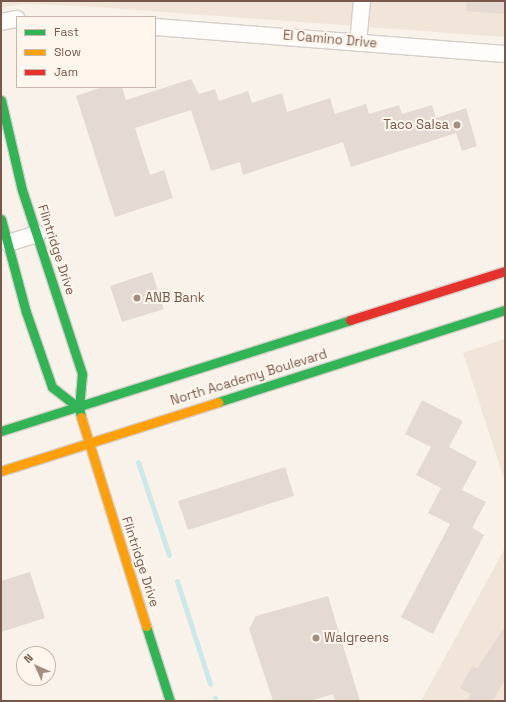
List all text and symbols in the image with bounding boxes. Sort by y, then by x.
legend [16,16,156,88]
text: Fast [54,24,79,40]
street label: El Camino Drive [282,28,378,52]
text: Slow [54,44,81,60]
text: Jam [54,64,78,80]
place label: Taco Salsa [383,117,449,133]
marker: Taco Salsa [452,120,462,130]
street label: Flintridge Drive [34,203,78,297]
place label: ANB Bank [145,290,205,306]
marker: ANB Bank [132,293,142,303]
street label: North Academy Boulevard [169,347,329,409]
street label: Flintridge Drive [118,515,162,609]
place label: Walgreens [324,630,389,646]
marker: Walgreens [311,633,321,643]
north arrow [16,646,56,686]
text: N [21,651,36,666]

